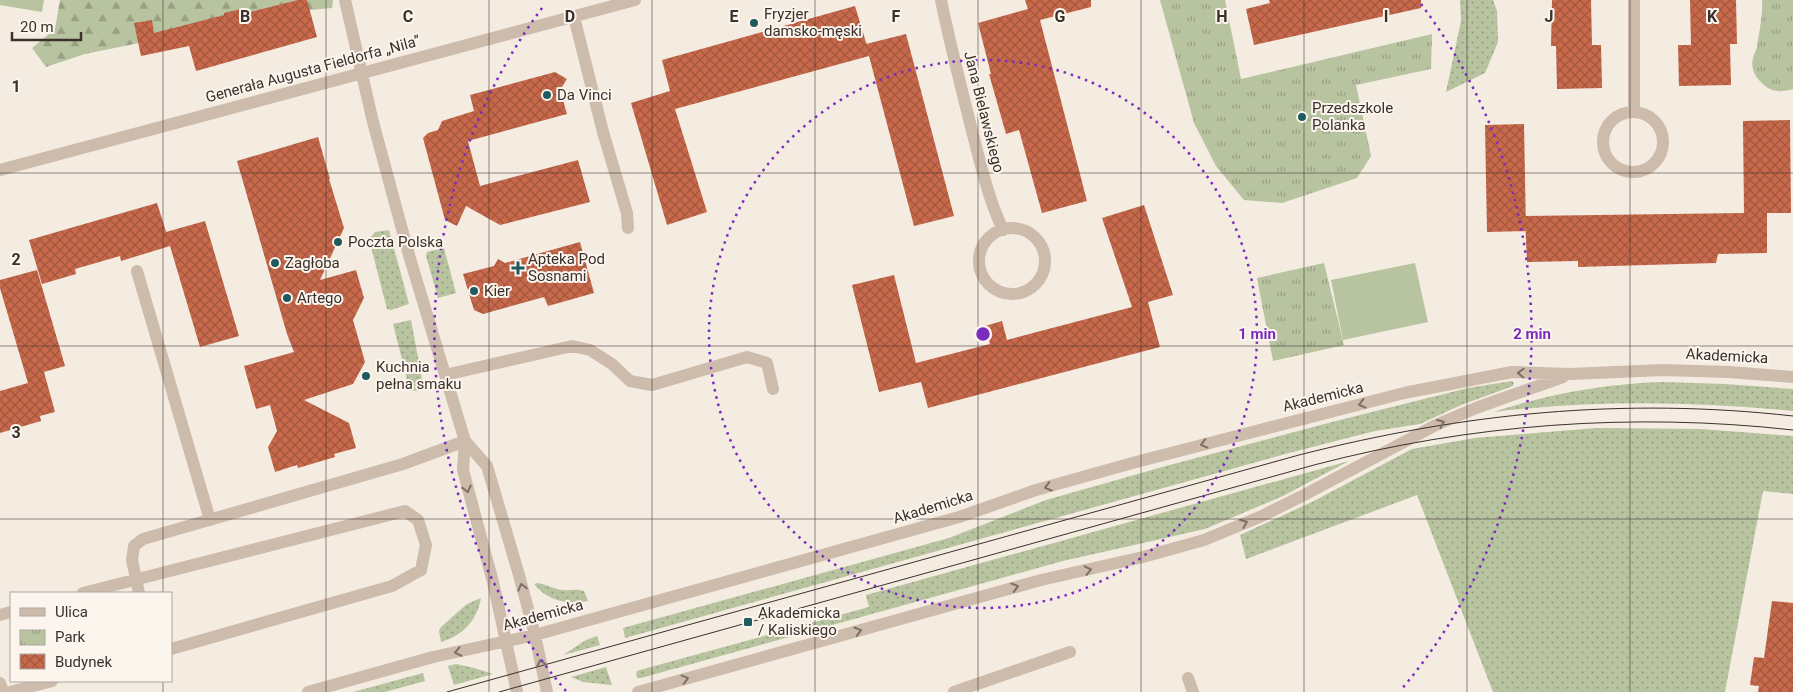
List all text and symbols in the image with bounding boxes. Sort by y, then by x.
place label: Fryzjer damsko-męski [764,5,862,40]
text: B [240,7,250,26]
text: C [403,7,413,26]
text: D [565,7,575,26]
text: E [730,7,739,26]
text: F [892,7,901,26]
text: G [1055,7,1066,26]
text: H [1216,7,1228,26]
text: I [1384,7,1388,26]
text: J [1545,7,1553,26]
text: K [1707,7,1718,26]
scale bar [12,10,81,42]
marker: Fryzjer damsko-męski [748,17,760,29]
text: 20 m [20,18,54,36]
street label: Generała Augusta Fieldorfa „Nila” [204,32,422,106]
street label: Jana Bielawskiego [960,49,1008,175]
text: 1 [11,77,21,96]
place label: Da Vinci [557,86,612,104]
marker: Da Vinci [541,89,553,101]
place label: Przedszkole Polanka [1312,99,1393,134]
marker: Przedszkole Polanka [1296,111,1308,123]
place label: Poczta Polska [348,233,443,251]
marker: Poczta Polska [332,236,344,248]
text: 2 [11,250,21,269]
place label: Apteka Pod Sosnami [528,250,605,285]
place label: Zagłoba [285,254,340,272]
marker: Zagłoba [269,257,281,269]
marker: Apteka Pod Sosnami [512,262,524,274]
place label: Kier [484,282,510,300]
marker: Kier [468,285,480,297]
place label: Artego [297,289,342,307]
marker: Artego [281,292,293,304]
centre of rings [974,325,992,343]
text: 1 min [1238,325,1276,343]
text: 2 min [1513,325,1551,343]
street label: Akademicka [1685,345,1769,367]
place label: Kuchnia pełna smaku [376,358,462,393]
one-way arrow [1517,367,1525,378]
marker: Kuchnia pełna smaku [360,370,372,382]
street label: Akademicka [1281,378,1365,416]
one-way arrow [1358,398,1366,408]
one-way arrow [1436,418,1445,429]
text: 3 [11,423,21,442]
one-way arrow [1201,438,1209,448]
one-way arrow [1044,481,1052,491]
one-way arrow [461,485,472,494]
street label: Akademicka [891,486,975,528]
one-way arrow [1239,519,1247,529]
one-way arrow [1084,565,1093,575]
one-way arrow [1010,583,1018,593]
one-way arrow [518,584,528,592]
legend [10,592,172,682]
street label: Akademicka [501,596,585,634]
text: Ulica [55,603,88,621]
place label: Akademicka / Kaliskiego [758,604,840,639]
marker: Akademicka / Kaliskiego [742,616,754,628]
one-way arrow [854,626,863,637]
text: Park [55,628,86,646]
one-way arrow [453,646,462,657]
text: Budynek [55,653,112,671]
one-way arrow [536,659,546,668]
one-way arrow [680,674,689,685]

